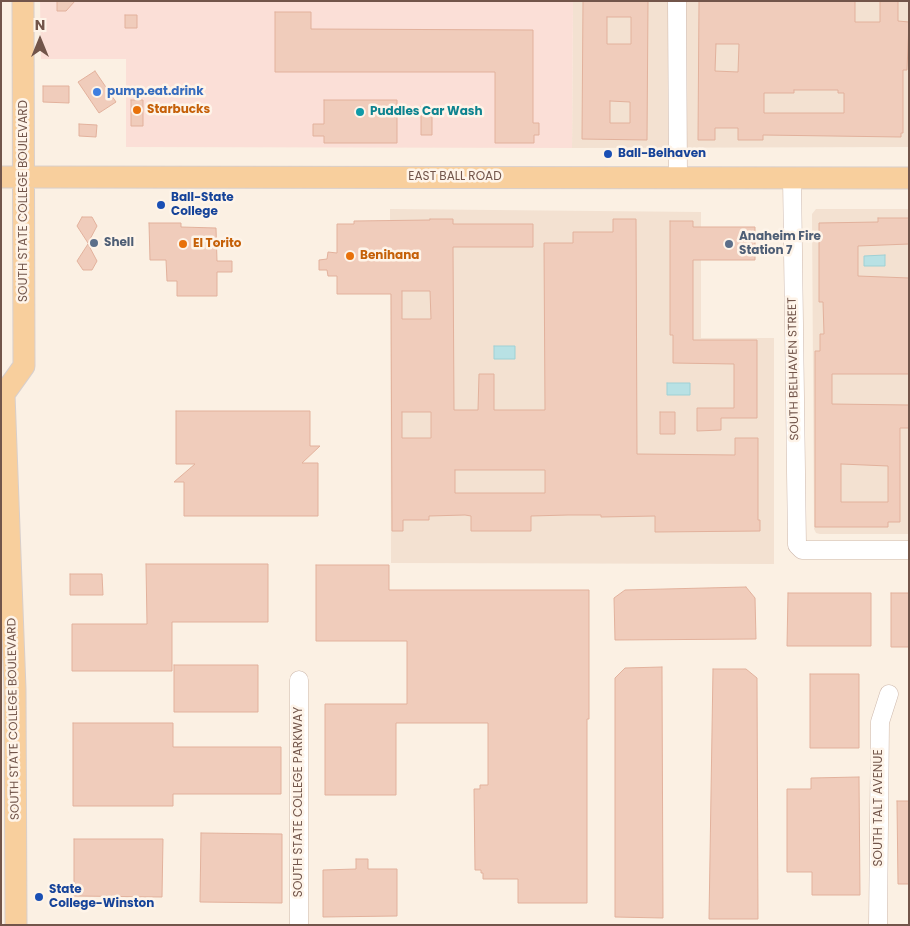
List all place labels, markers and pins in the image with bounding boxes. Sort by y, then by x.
place label: pump.eat.drink [107,85,204,99]
marker: pump.eat.drink [91,86,103,98]
place label: Starbucks [147,103,210,117]
marker: Starbucks [131,104,143,116]
place label: Puddles Car Wash [370,105,483,119]
marker: Puddles Car Wash [354,106,366,118]
place label: Ball-Belhaven [618,147,706,161]
marker: Ball-Belhaven [602,148,614,160]
place label: Ball-State College [171,191,234,219]
marker: Ball-State College [155,199,167,211]
place label: Anaheim Fire Station 7 [739,230,821,258]
place label: Shell [104,236,134,250]
marker: Shell [88,237,100,249]
place label: El Torito [193,237,242,251]
marker: El Torito [177,238,189,250]
marker: Anaheim Fire Station 7 [723,238,735,250]
place label: Benihana [360,249,419,263]
marker: Benihana [344,250,356,262]
place label: State College-Winston [49,883,154,911]
marker: State College-Winston [33,891,45,903]

